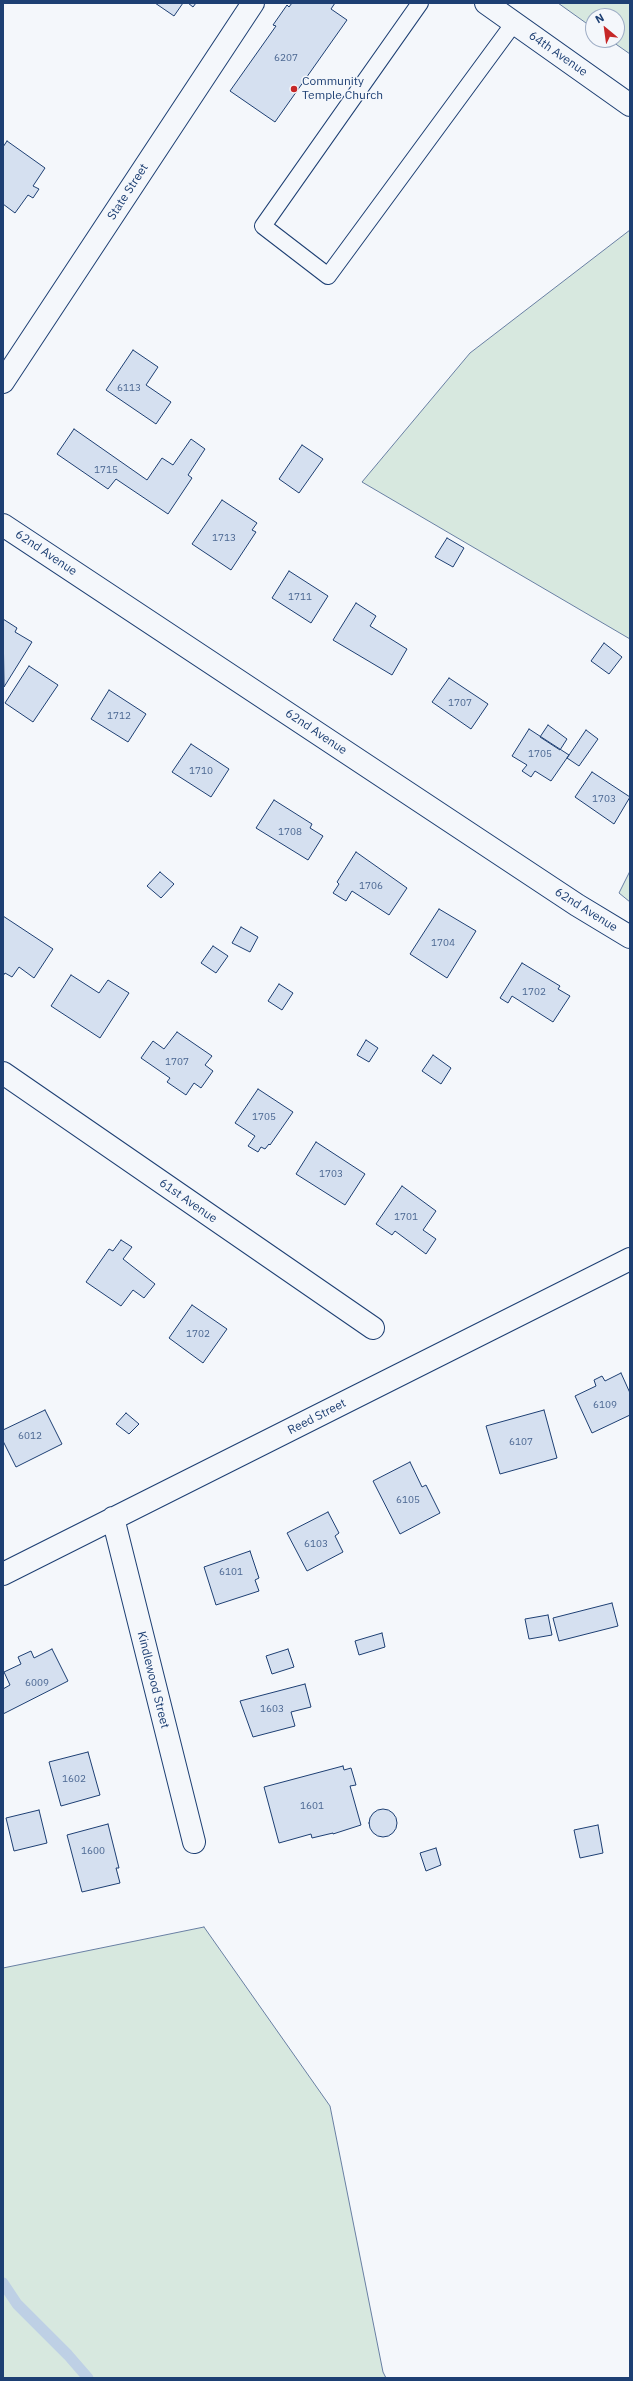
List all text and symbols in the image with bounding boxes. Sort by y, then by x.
north arrow [585,8,625,48]
text: N [593,10,607,26]
street label: 64th Avenue [526,29,590,79]
house number: 6207 [274,52,298,64]
place label: Community Temple Church [302,75,383,103]
marker: Community Temple Church [289,84,299,94]
street label: State Street [105,161,151,223]
house number: 6113 [117,382,141,394]
house number: 1715 [94,464,118,476]
street label: 62nd Avenue [13,527,79,579]
house number: 1713 [212,532,236,544]
house number: 1711 [288,591,312,603]
house number: 1707 [448,697,472,709]
street label: 62nd Avenue [283,706,349,758]
house number: 1712 [107,710,131,722]
house number: 1705 [528,748,552,760]
house number: 1710 [189,765,213,777]
house number: 1703 [592,793,616,805]
house number: 1708 [278,826,302,838]
house number: 1706 [359,880,383,892]
street label: 62nd Avenue [552,885,620,935]
house number: 1704 [431,937,455,949]
house number: 1702 [522,986,546,998]
house number: 1707 [165,1056,189,1068]
house number: 1705 [252,1111,276,1123]
house number: 1703 [319,1168,343,1180]
street label: 61st Avenue [156,1176,220,1226]
house number: 1701 [394,1211,418,1223]
house number: 1702 [186,1328,210,1340]
street label: Reed Street [285,1396,349,1438]
house number: 6109 [593,1399,617,1411]
house number: 6012 [18,1430,42,1442]
house number: 6107 [509,1436,533,1448]
house number: 6105 [396,1494,420,1506]
house number: 6103 [304,1538,328,1550]
house number: 6101 [219,1566,243,1578]
street label: Kindlewood Street [134,1630,172,1730]
house number: 6009 [25,1677,49,1689]
house number: 1603 [260,1703,284,1715]
house number: 1602 [62,1773,86,1785]
house number: 1601 [300,1800,324,1812]
house number: 1600 [81,1845,105,1857]

